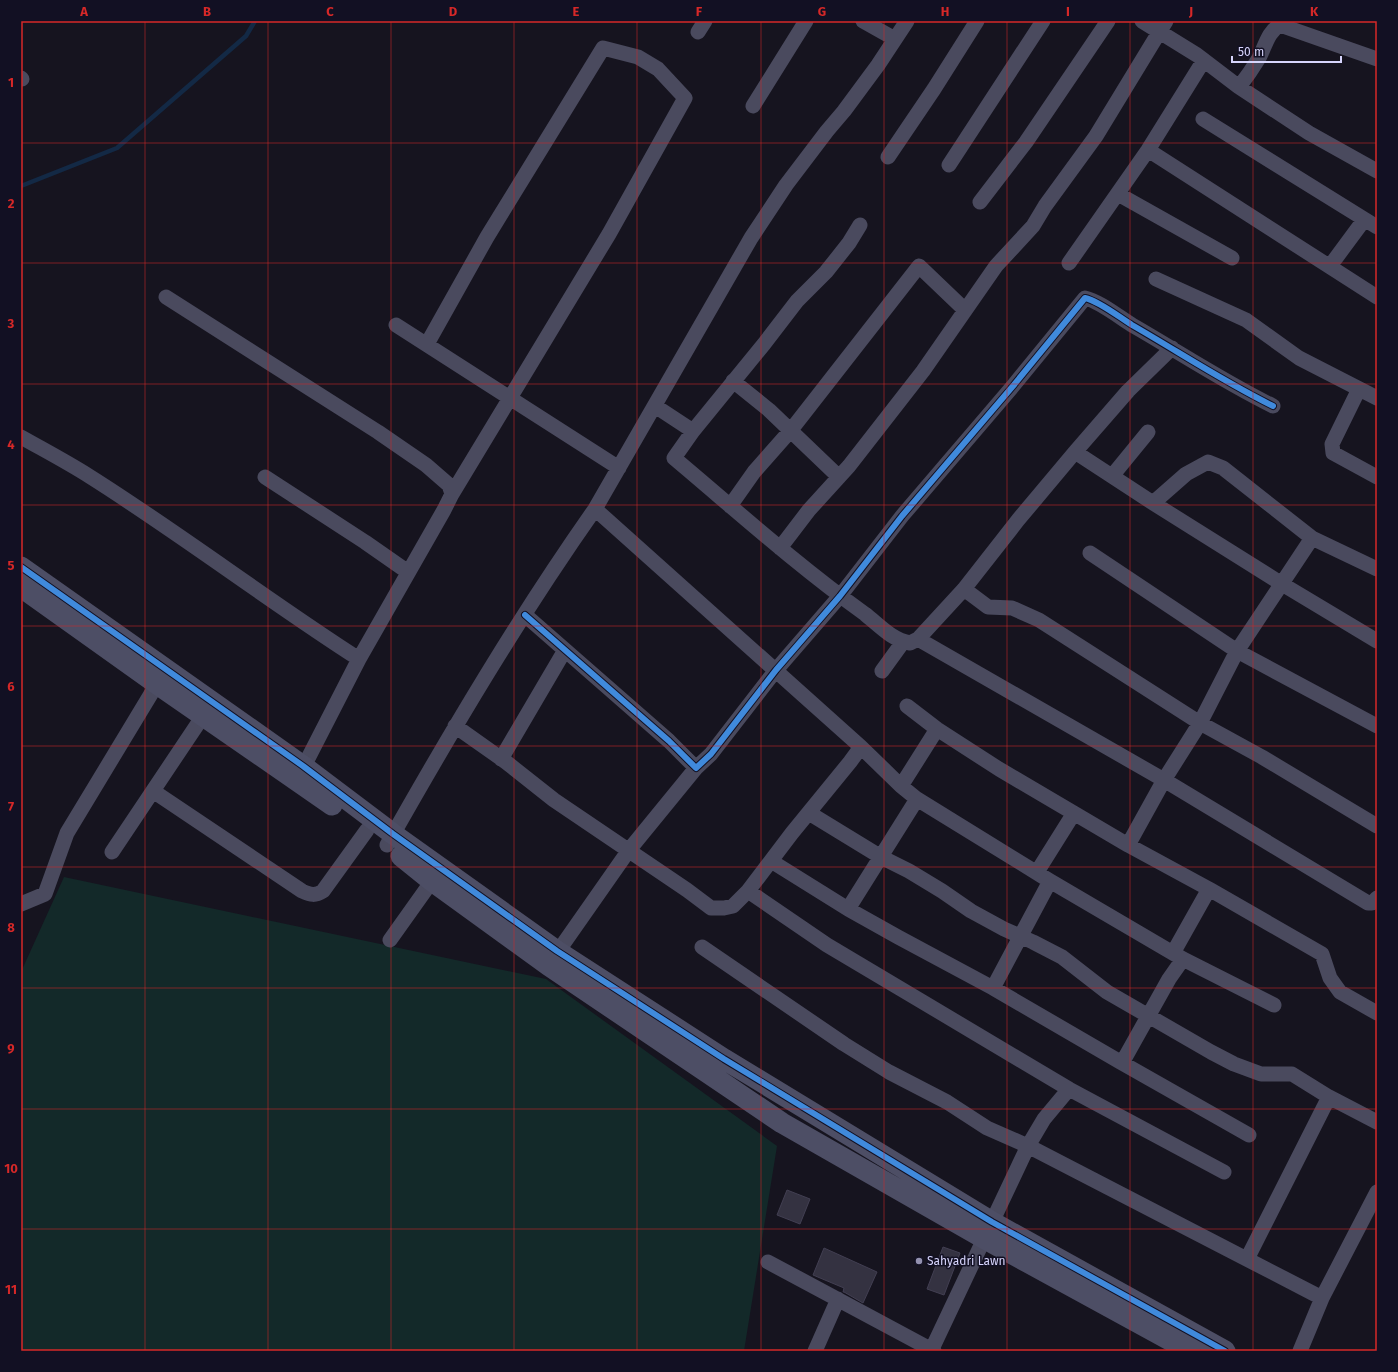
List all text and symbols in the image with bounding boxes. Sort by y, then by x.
text: A [79,4,88,19]
text: B [203,4,211,19]
text: C [326,4,334,19]
text: D [449,4,458,19]
text: E [573,4,580,19]
text: F [696,4,703,19]
text: G [818,4,826,19]
text: H [941,4,949,19]
text: I [1066,4,1070,19]
text: J [1188,4,1193,19]
text: K [1310,4,1319,19]
scale bar [1232,38,1341,64]
text: 50 m [1238,45,1264,59]
text: 1 [8,75,14,90]
text: 2 [8,196,15,211]
text: 3 [7,316,15,331]
text: 4 [7,437,15,452]
text: 5 [8,558,15,573]
text: 6 [7,679,15,694]
text: 7 [8,799,14,814]
text: 8 [7,920,15,935]
text: 9 [7,1041,15,1056]
text: 10 [4,1161,18,1176]
place label: Sahyadri Lawn [927,1254,1006,1268]
marker: Sahyadri Lawn [914,1256,924,1266]
text: 11 [5,1282,17,1297]

